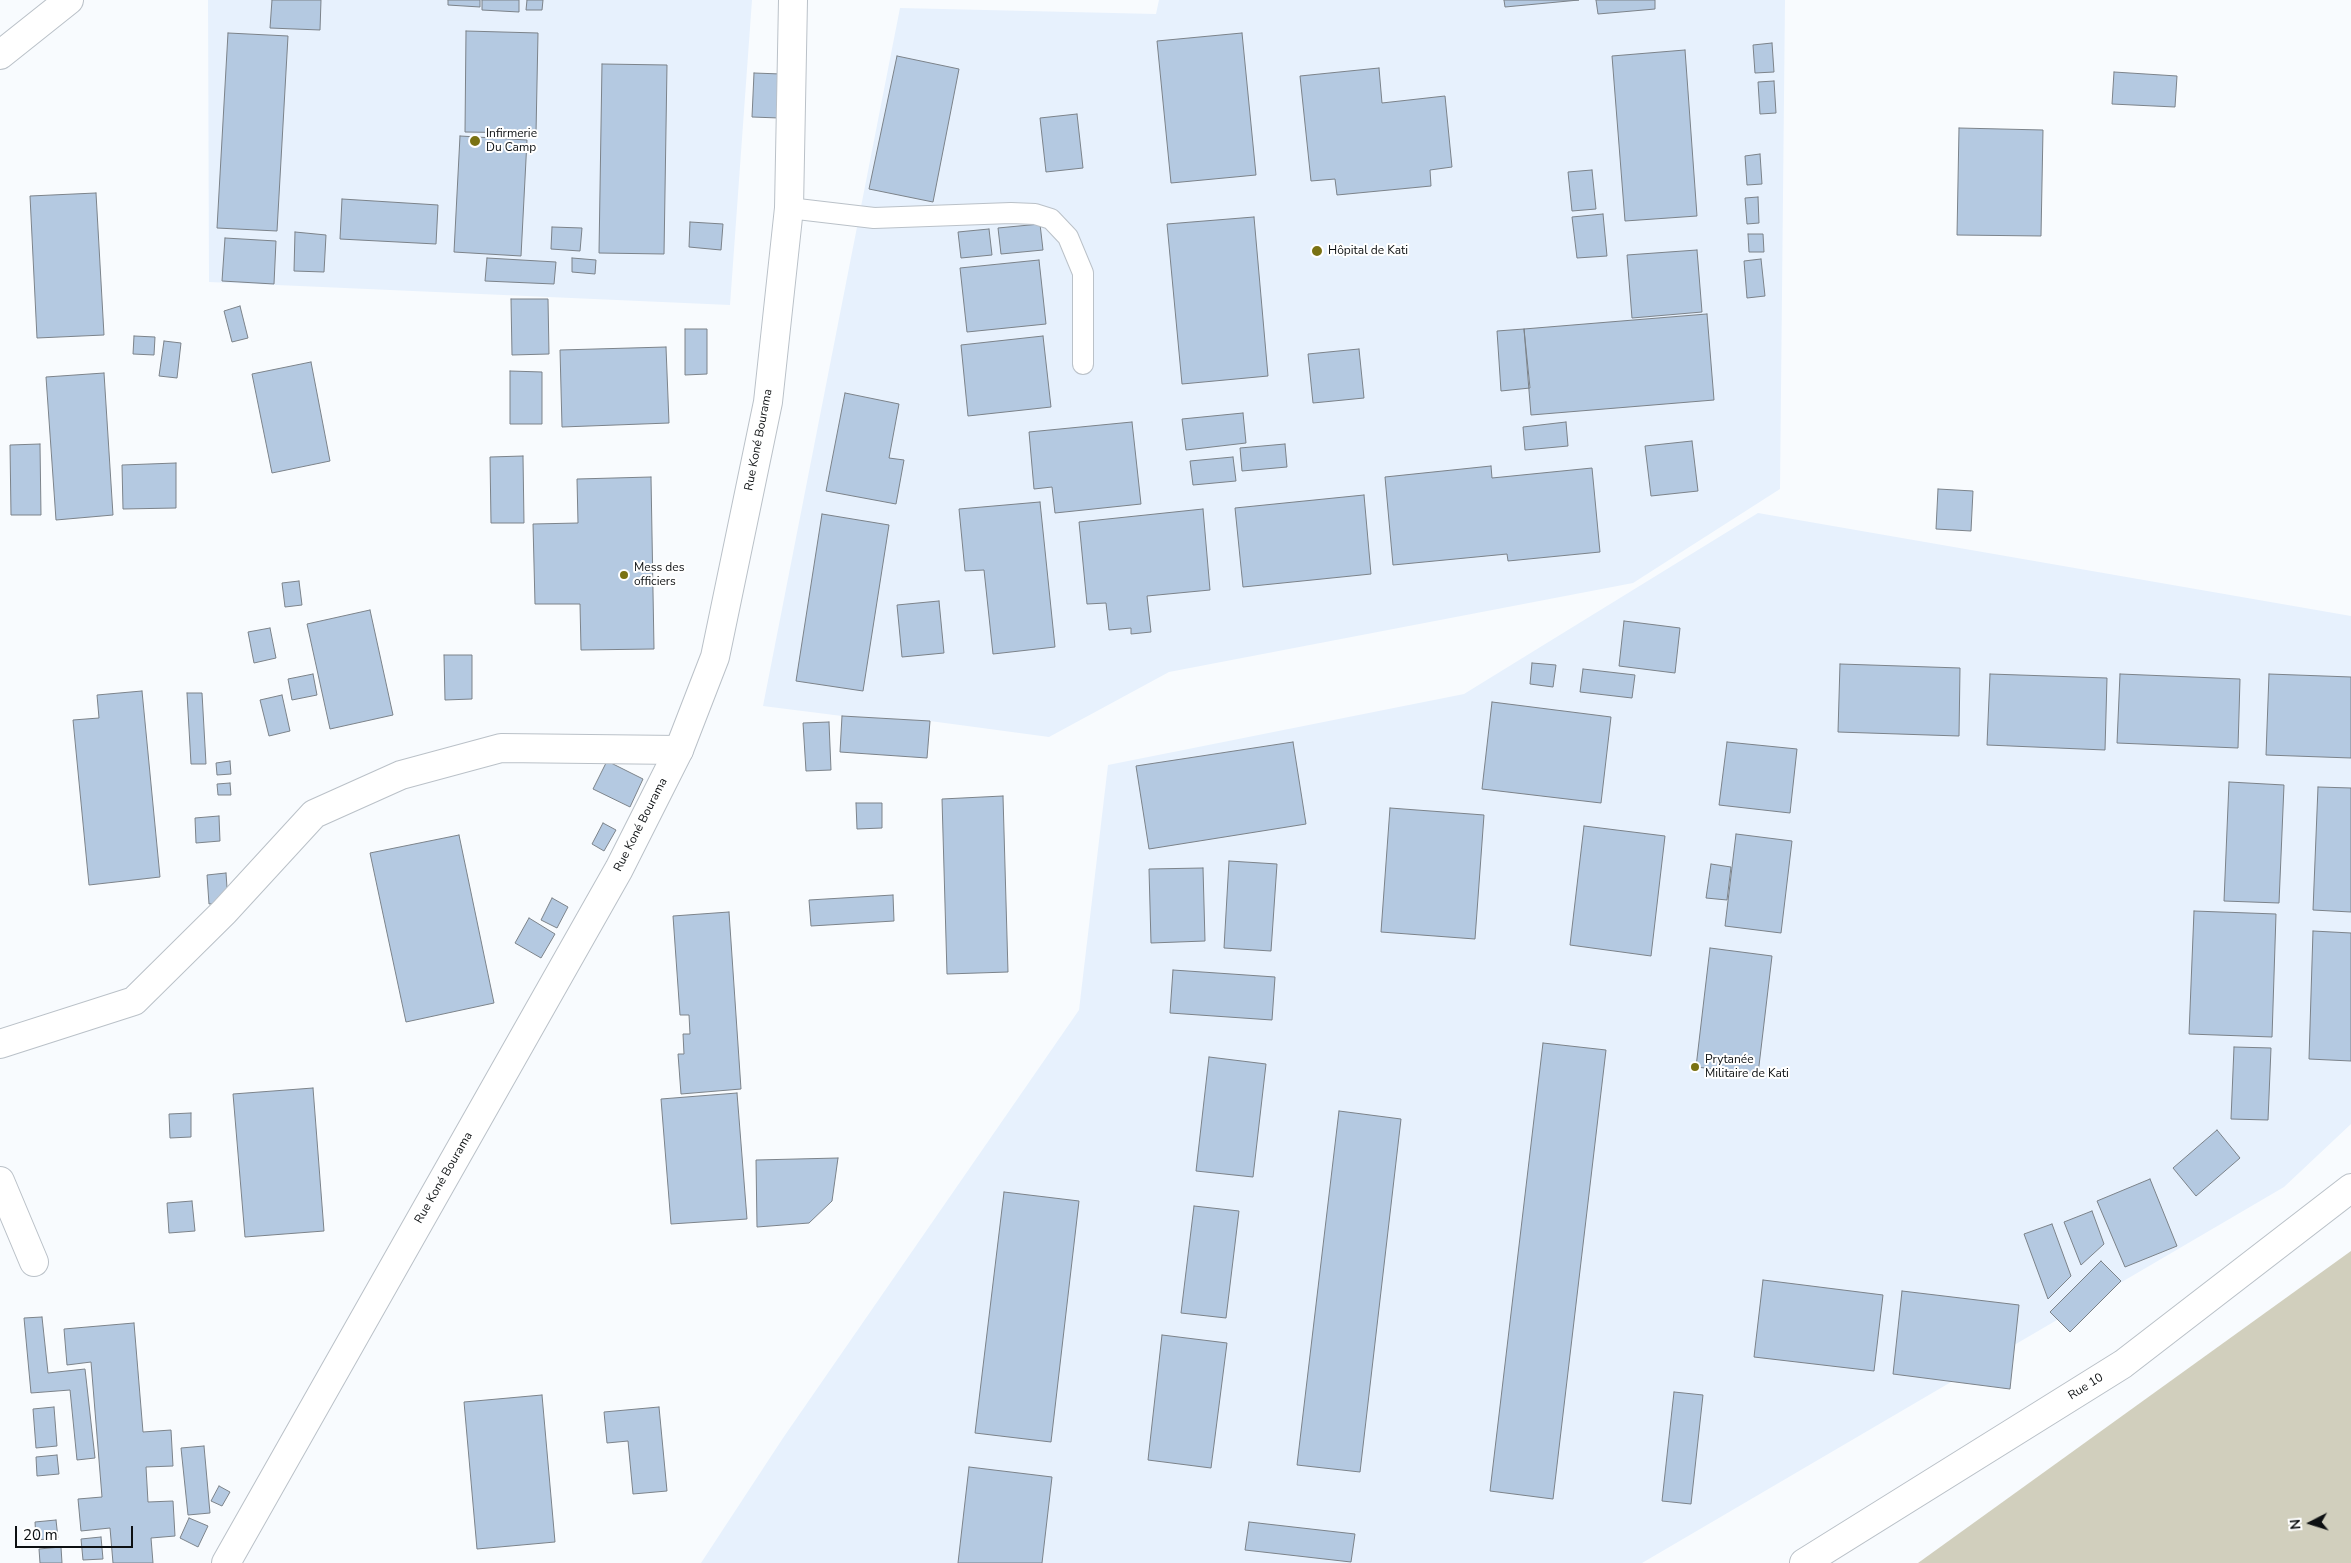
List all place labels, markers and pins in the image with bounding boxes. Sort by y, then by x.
place label: Infirmerie Du Camp [486,127,537,155]
marker: Infirmerie Du Camp [468,134,482,148]
marker: Hôpital de Kati [1310,244,1324,258]
place label: Hôpital de Kati [1328,244,1408,258]
place label: Mess des officiers [634,561,684,589]
marker: Mess des officiers [618,569,630,581]
place label: Prytanée Militaire de Kati [1705,1053,1789,1081]
marker: Prytanée Militaire de Kati [1689,1061,1701,1073]

